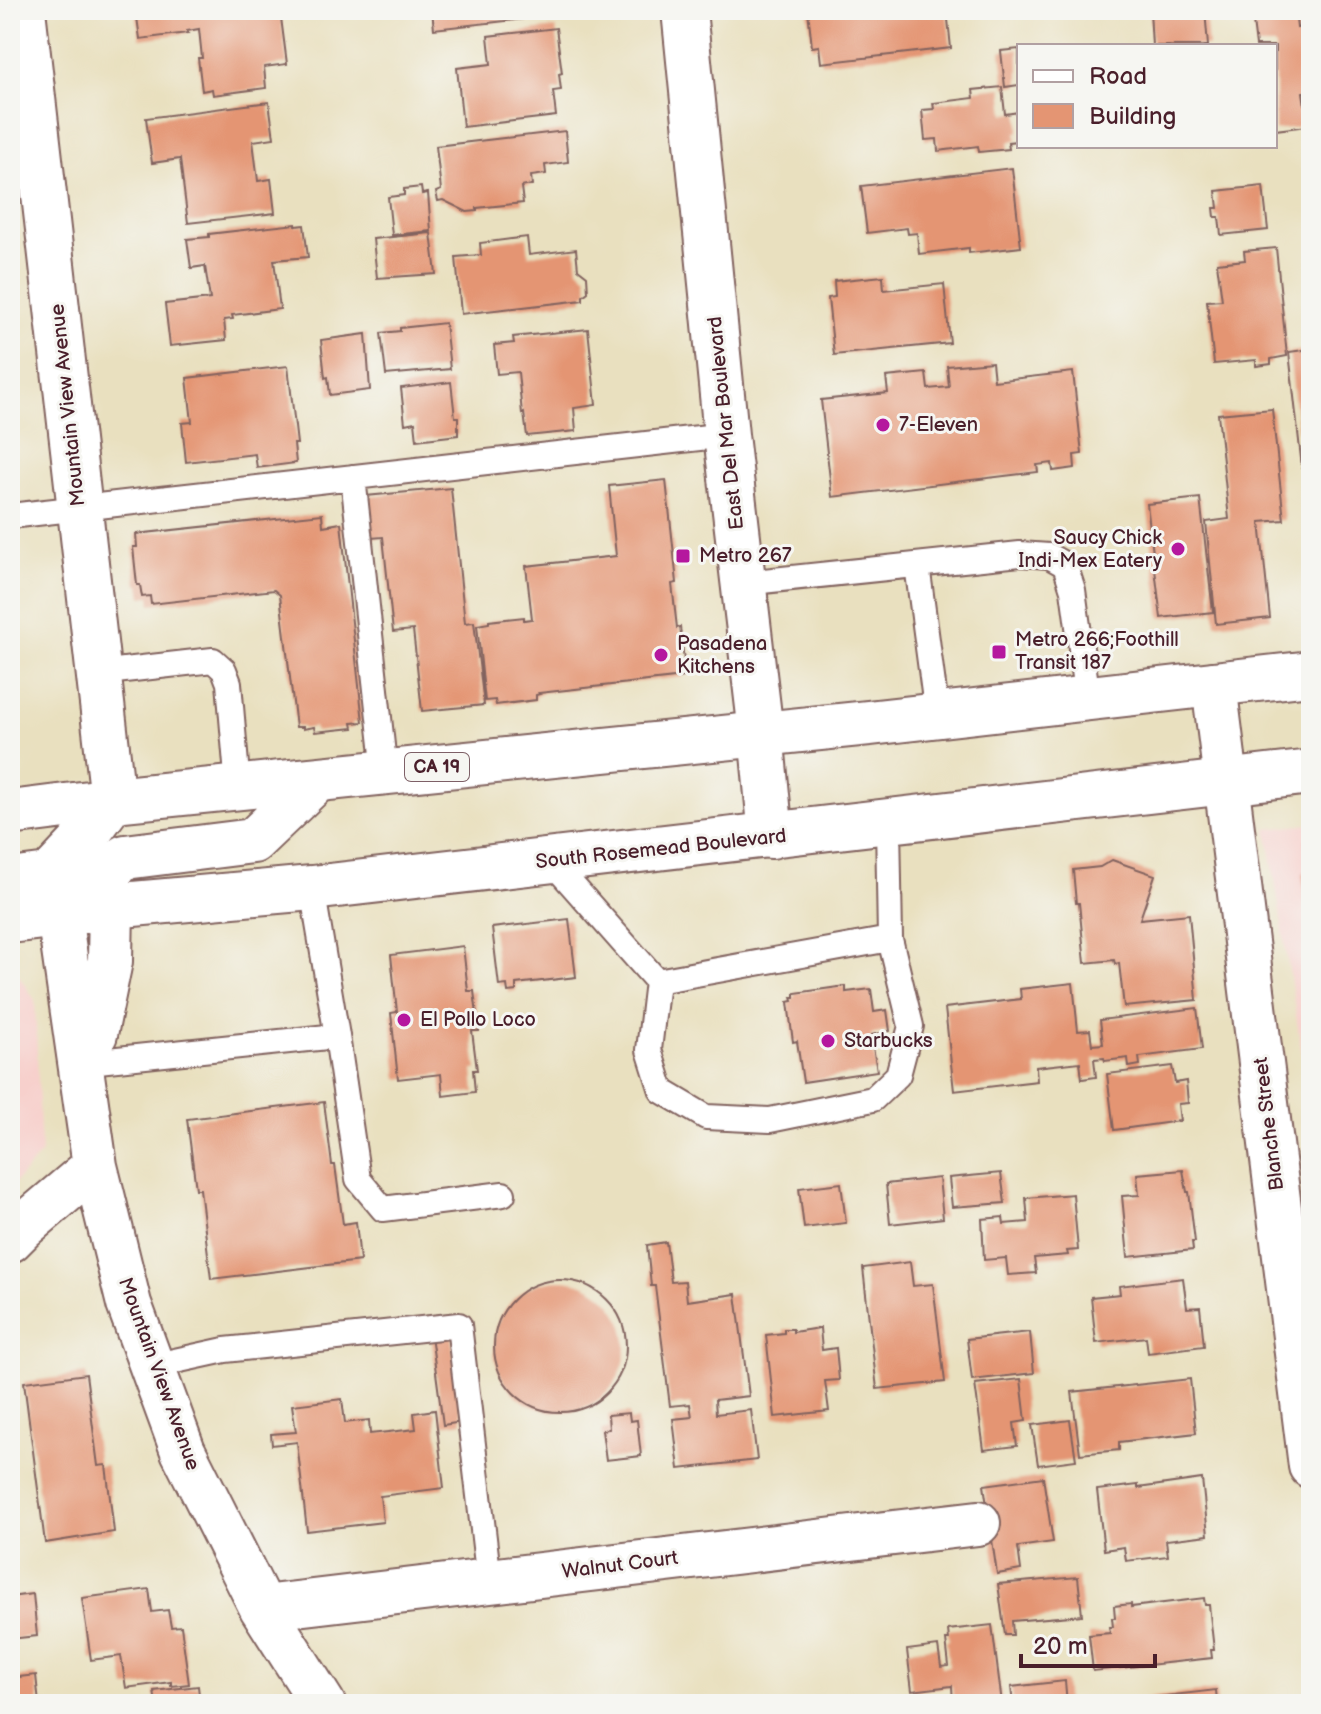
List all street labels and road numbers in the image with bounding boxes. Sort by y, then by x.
street label: Mountain View Avenue [45,303,91,507]
street label: East Del Mar Boulevard [703,315,749,531]
road number: CA 19 [405,753,469,781]
street label: South Rosemead Boulevard [534,824,788,874]
street label: Blanche Street [1249,1056,1289,1192]
street label: Mountain View Avenue [113,1274,205,1474]
street label: Walnut Court [561,1546,679,1584]

